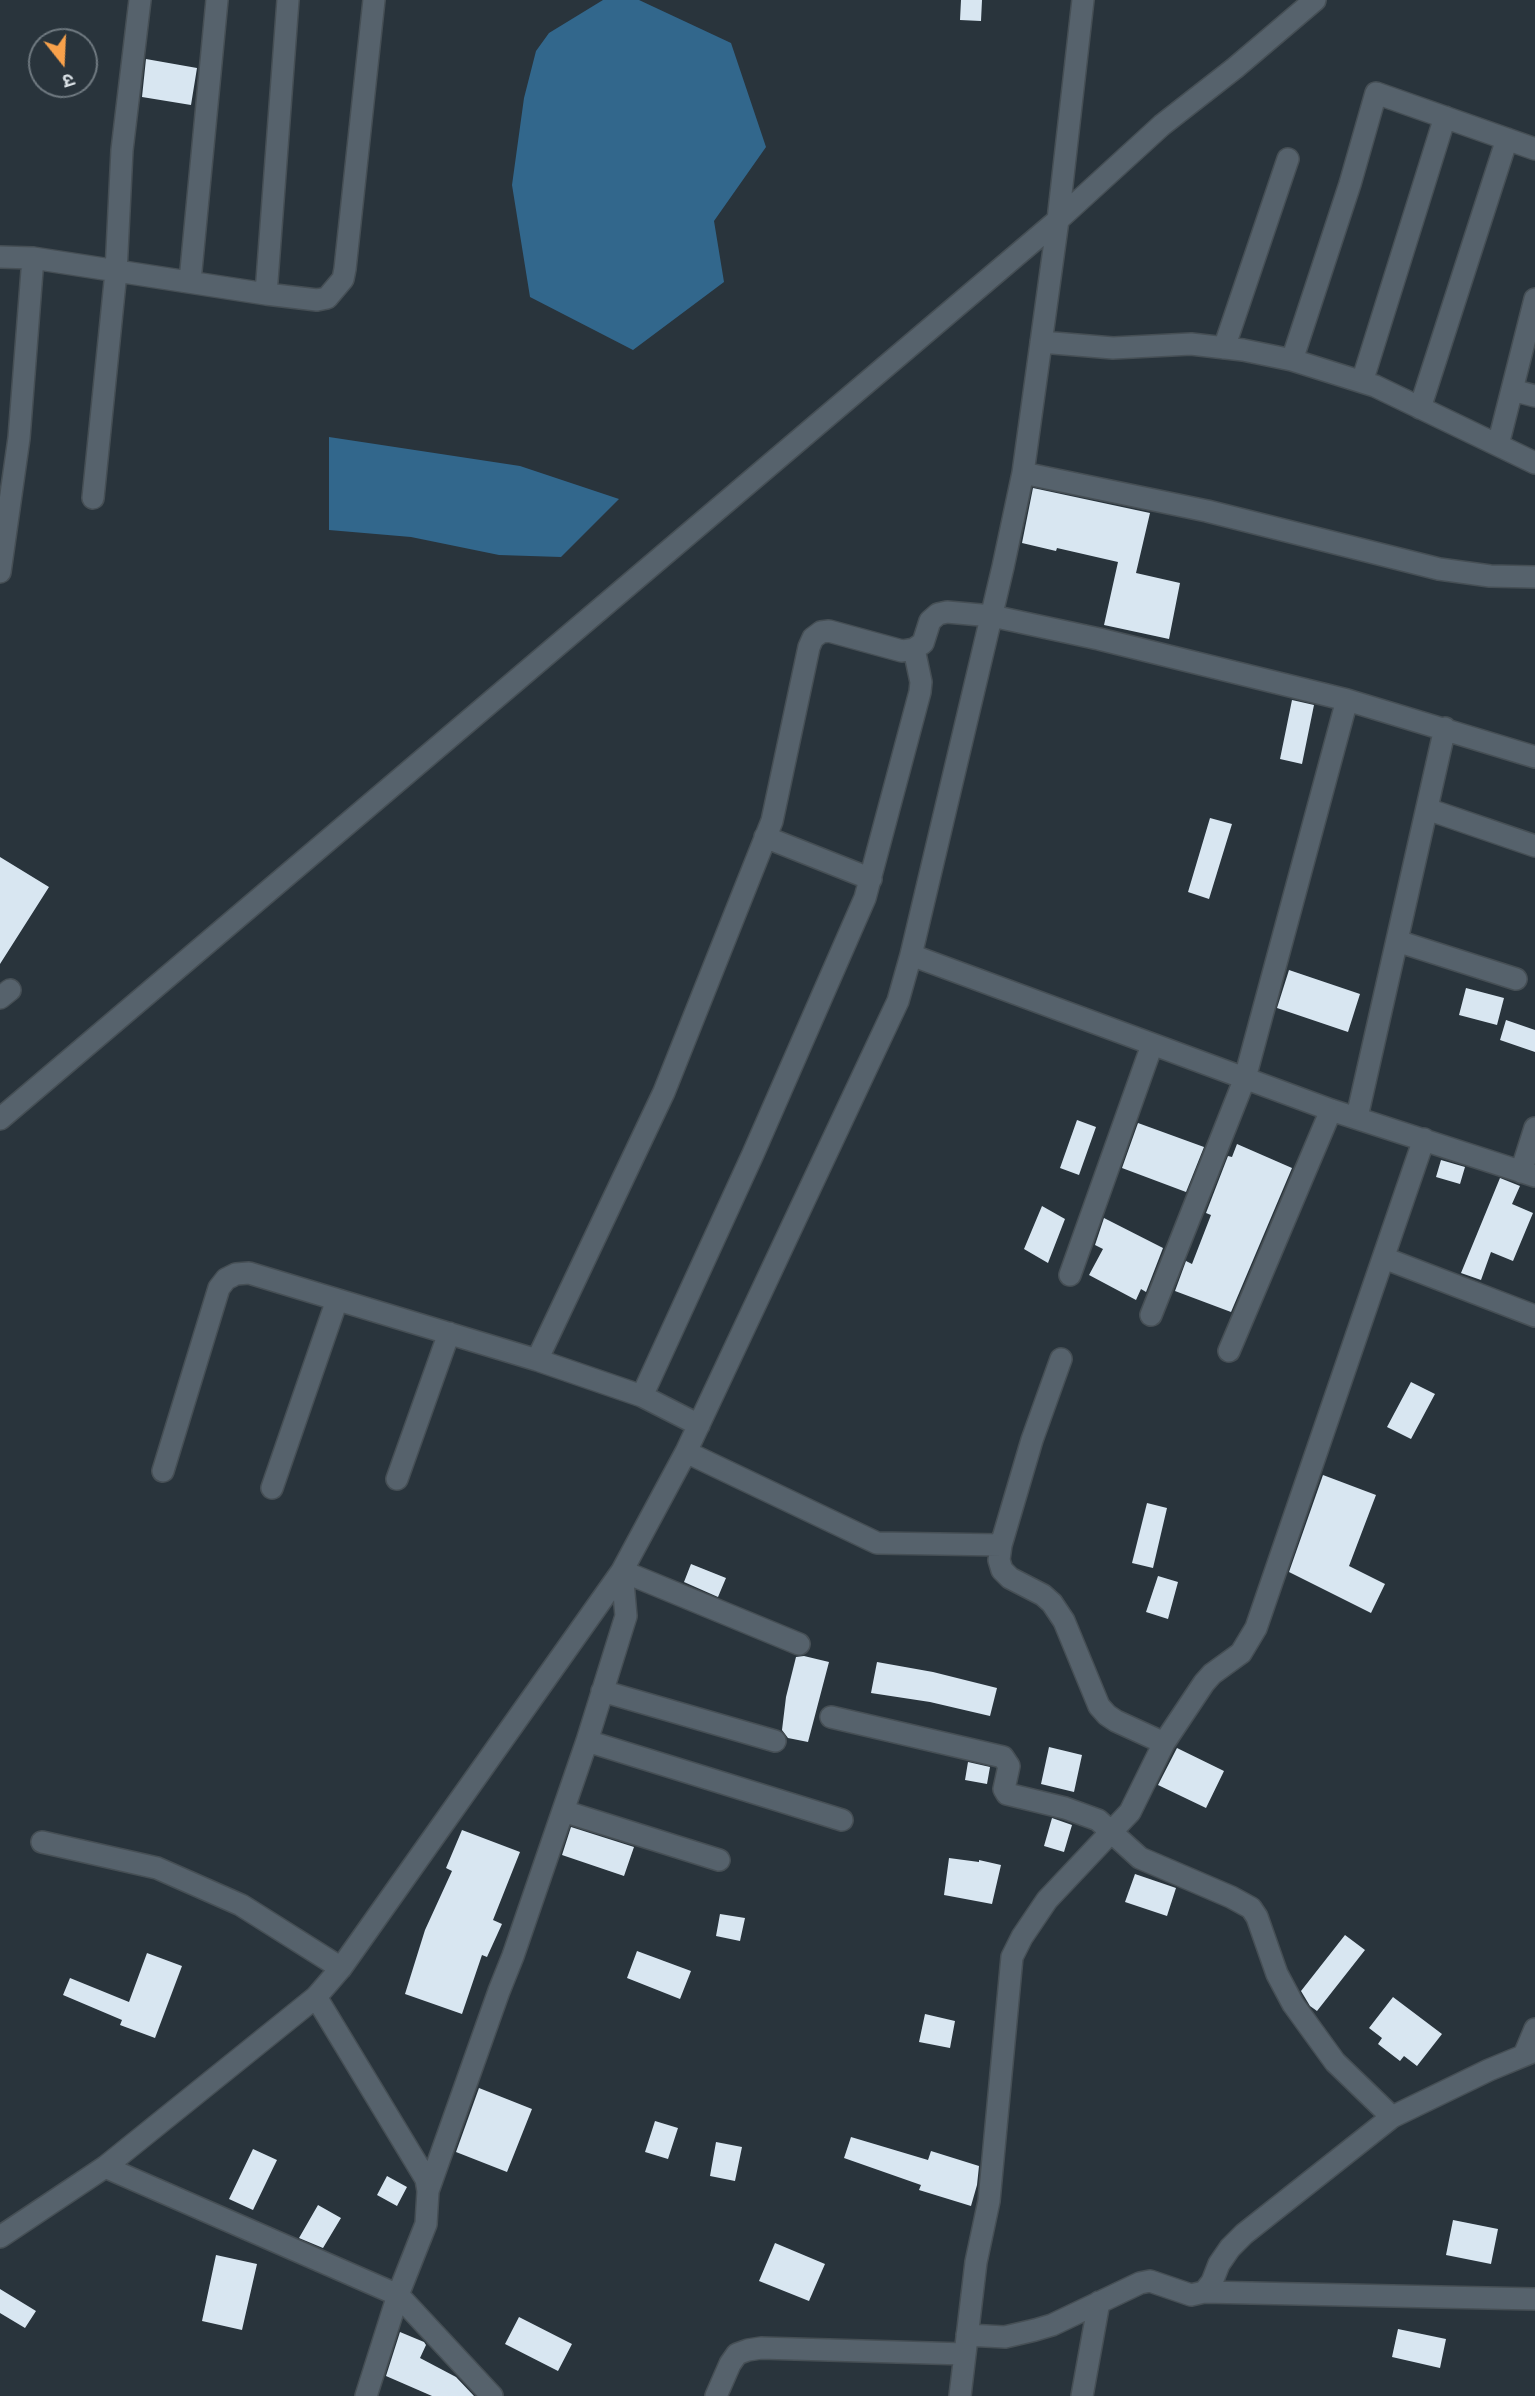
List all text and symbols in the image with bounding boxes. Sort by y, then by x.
north arrow [28,28,98,98]
text: उ [60,67,78,95]

